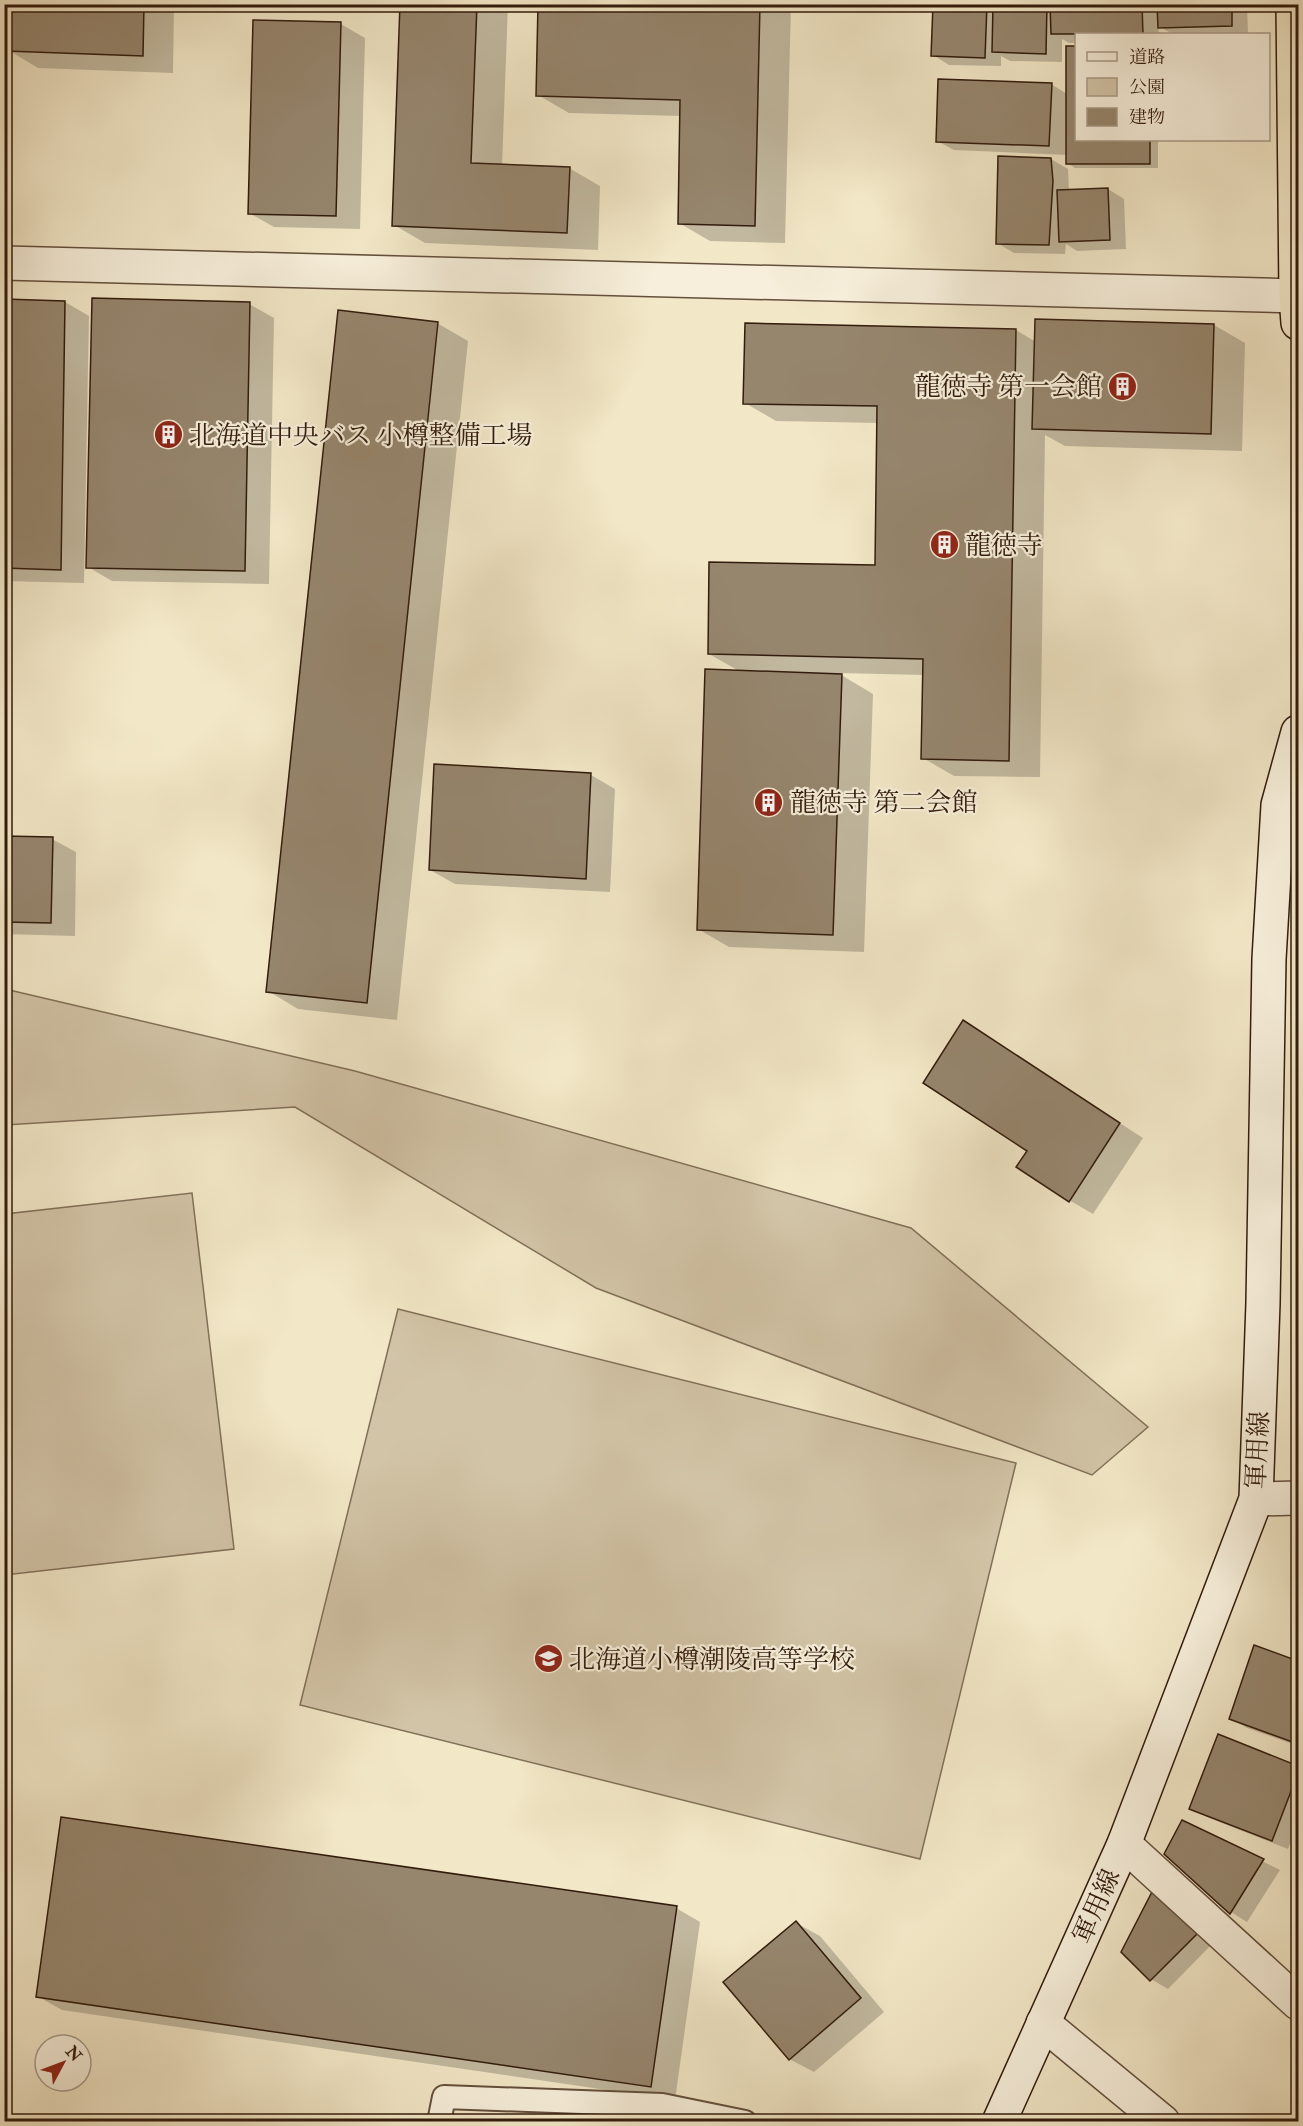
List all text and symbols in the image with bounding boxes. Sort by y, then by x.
legend [1075,33,1270,141]
text: 道路 [1129,46,1165,69]
text: 公園 [1129,76,1165,99]
text: 建物 [1129,106,1165,129]
building icon: 龍徳寺 第一会館 [1107,370,1139,402]
place label: 龍徳寺 第一会館 [915,371,1102,403]
building icon: 北海道中央バス 小樽整備工場 [152,419,184,451]
place label: 北海道中央バス 小樽整備工場 [189,420,532,452]
building icon: 龍徳寺 [928,529,960,561]
place label: 龍徳寺 [965,530,1043,562]
building icon: 龍徳寺 第二会館 [753,786,785,818]
place label: 龍徳寺 第二会館 [790,787,977,819]
street label: 軍用線 [1240,1410,1276,1490]
school or university icon: 北海道小樽潮陵高等学校 [532,1643,564,1675]
place label: 北海道小樽潮陵高等学校 [569,1644,855,1676]
street label: 軍用線 [1066,1864,1127,1949]
north arrow [33,2033,93,2093]
text: N [61,2041,86,2066]

